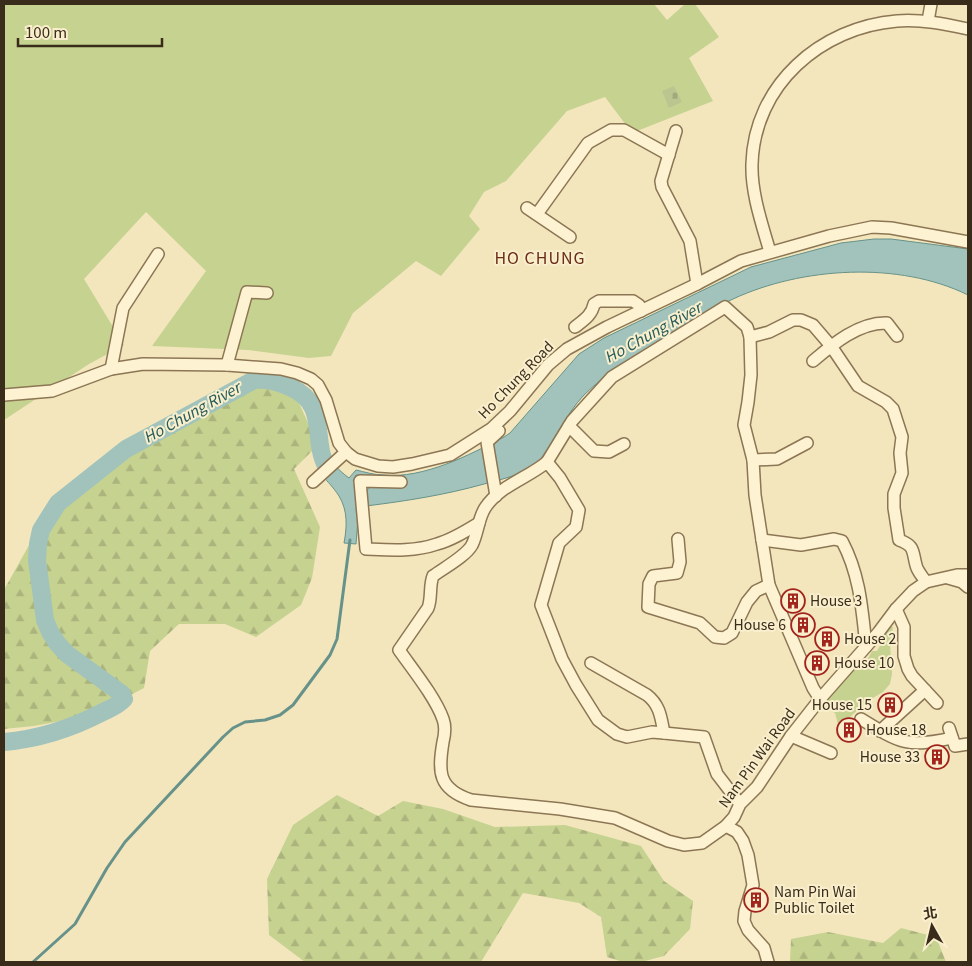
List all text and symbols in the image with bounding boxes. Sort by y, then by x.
scale bar [18,15,161,47]
text: 100 m [25,21,67,42]
district label: HO CHUNG [494,245,586,269]
water label: Ho Chung River [600,295,706,367]
street label: Ho Chung Road [473,336,557,423]
water label: Ho Chung River [139,375,245,447]
building icon: House 3 [780,588,806,614]
place label: House 3 [810,590,862,610]
building icon: House 6 [790,612,816,638]
place label: House 6 [734,614,786,634]
building icon: House 2 [814,626,840,652]
place label: House 2 [844,628,897,648]
building icon: House 10 [804,650,830,676]
place label: House 10 [834,652,894,672]
building icon: House 15 [877,692,903,718]
place label: House 15 [812,694,872,714]
street label: Nam Pin Wai Road [713,703,799,811]
building icon: House 18 [836,717,862,743]
place label: House 18 [866,719,926,739]
building icon: House 33 [924,744,950,770]
place label: House 33 [860,746,920,766]
place label: Nam Pin Wai Public Toilet [774,881,856,917]
building icon: Nam Pin Wai Public Toilet [743,887,769,913]
north arrow [907,901,957,951]
text: 北 [922,901,938,923]

